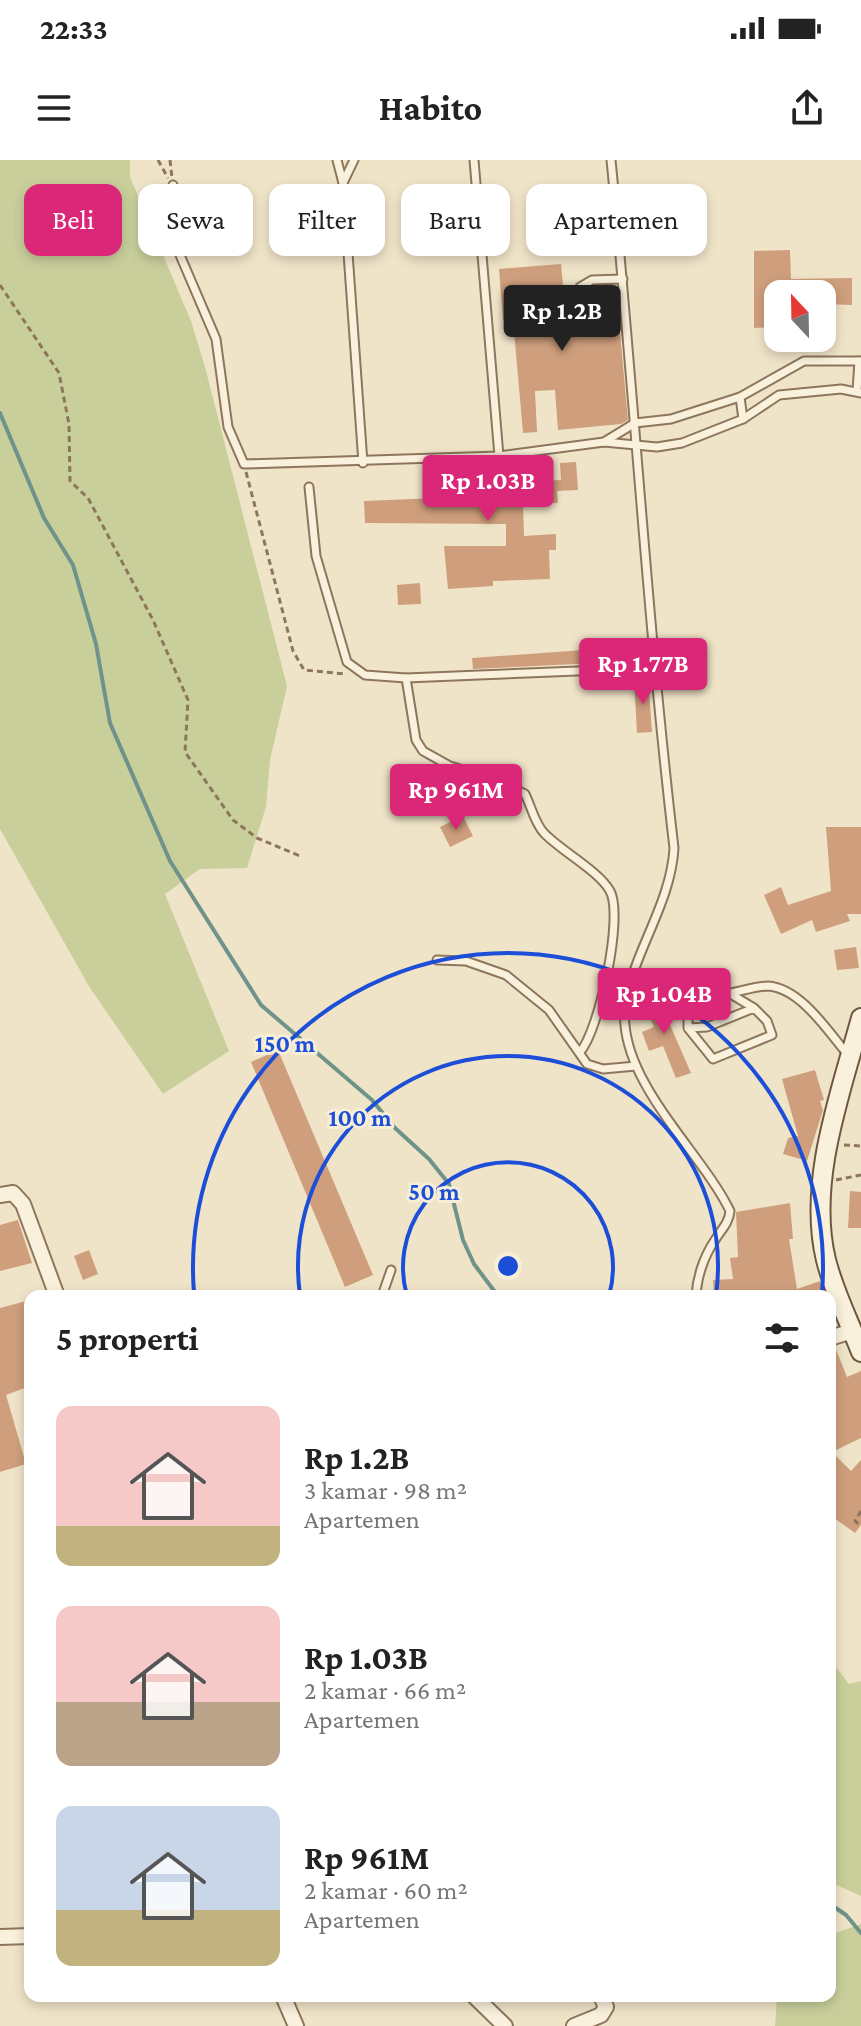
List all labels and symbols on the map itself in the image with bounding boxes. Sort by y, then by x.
north arrow [764,280,836,352]
pin: Rp 1.2B [488,285,636,353]
pin: Rp 1.03B [405,455,571,523]
pin: Rp 1.77B [560,638,726,706]
pin: Rp 961M [382,764,530,832]
pin: Rp 1.04B [581,968,747,1036]
text: 150 m [255,1030,316,1057]
text: 100 m [328,1104,392,1131]
text: 50 m [408,1178,460,1205]
centre of rings [494,1252,522,1280]

